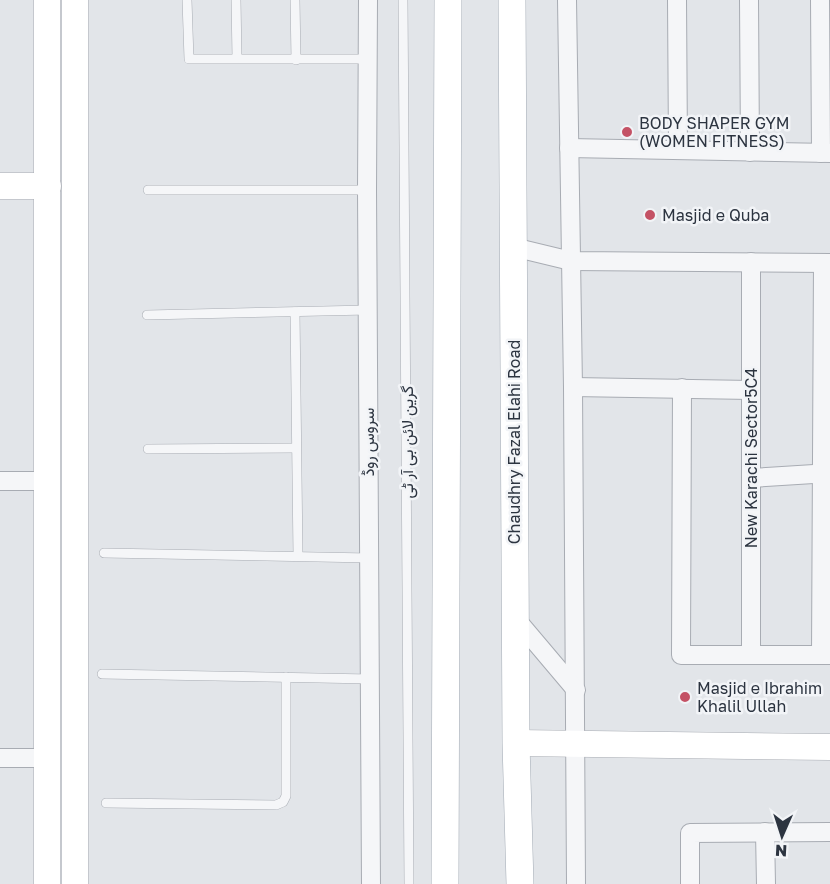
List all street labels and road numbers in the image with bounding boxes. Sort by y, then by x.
street label: Chaudhry Fazal Elahi Road [504,340,524,544]
street label: New Karachi Sector5C4 [741,368,761,548]
street label: گرین لائن بی آر ٹی [397,386,418,498]
street label: سروس روڈ [358,408,379,476]

